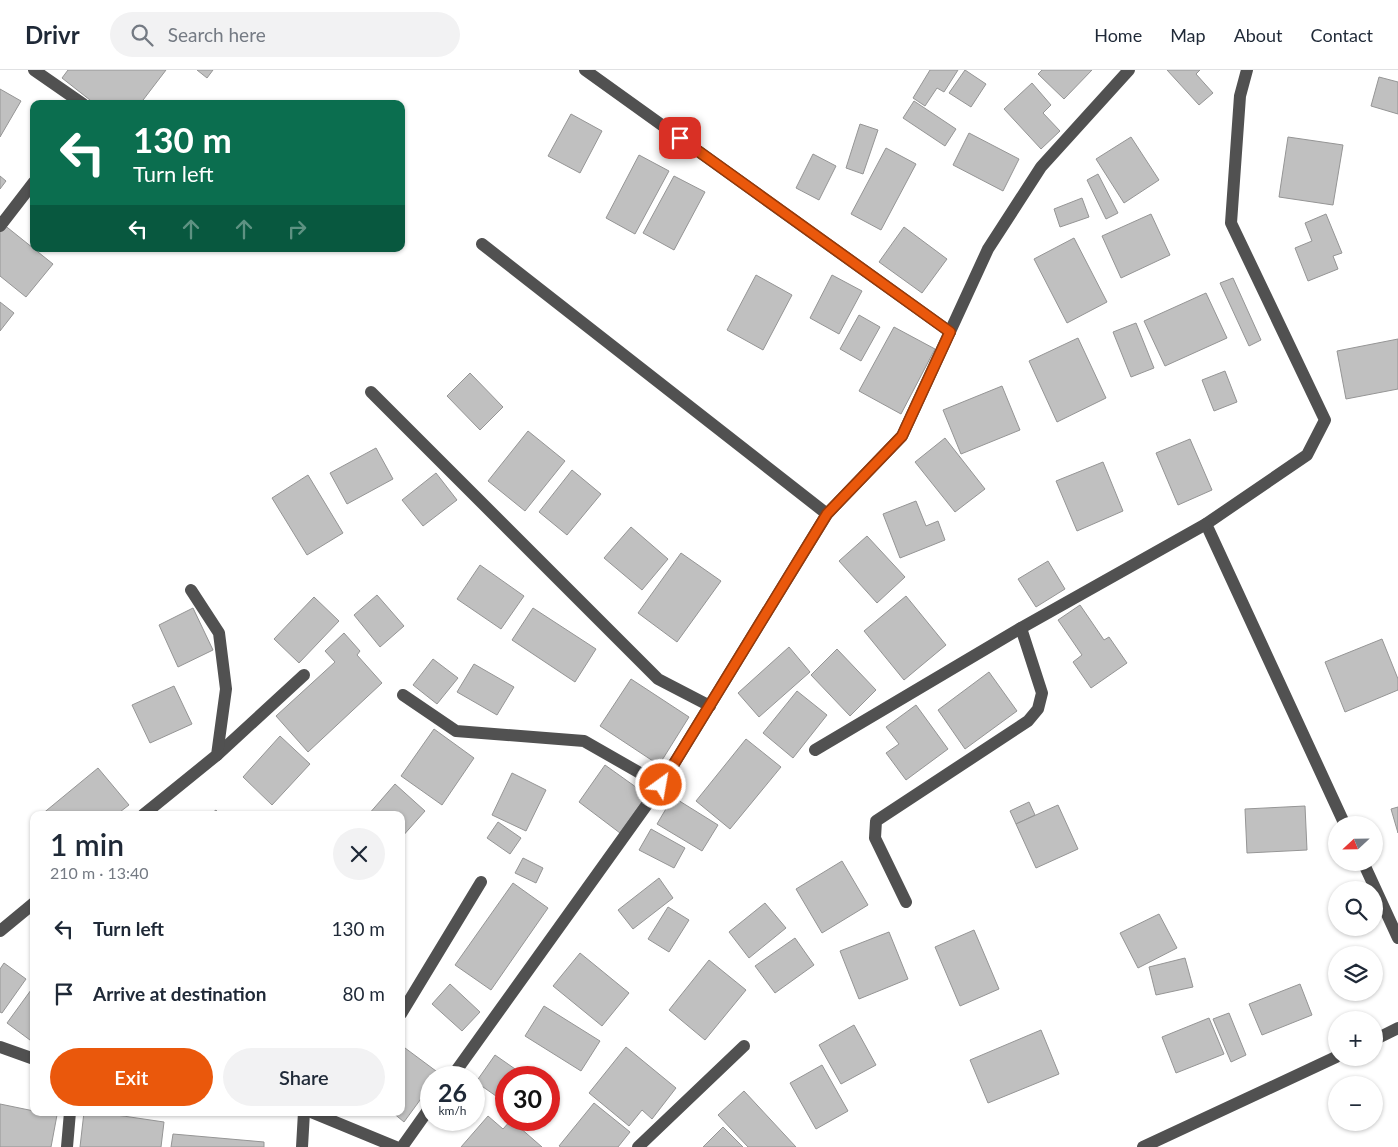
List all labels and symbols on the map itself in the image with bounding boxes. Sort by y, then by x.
pin [659,117,701,159]
position arrow [634,758,686,810]
north arrow [1328,816,1382,871]
speed limit sign: 30 [495,1066,560,1131]

